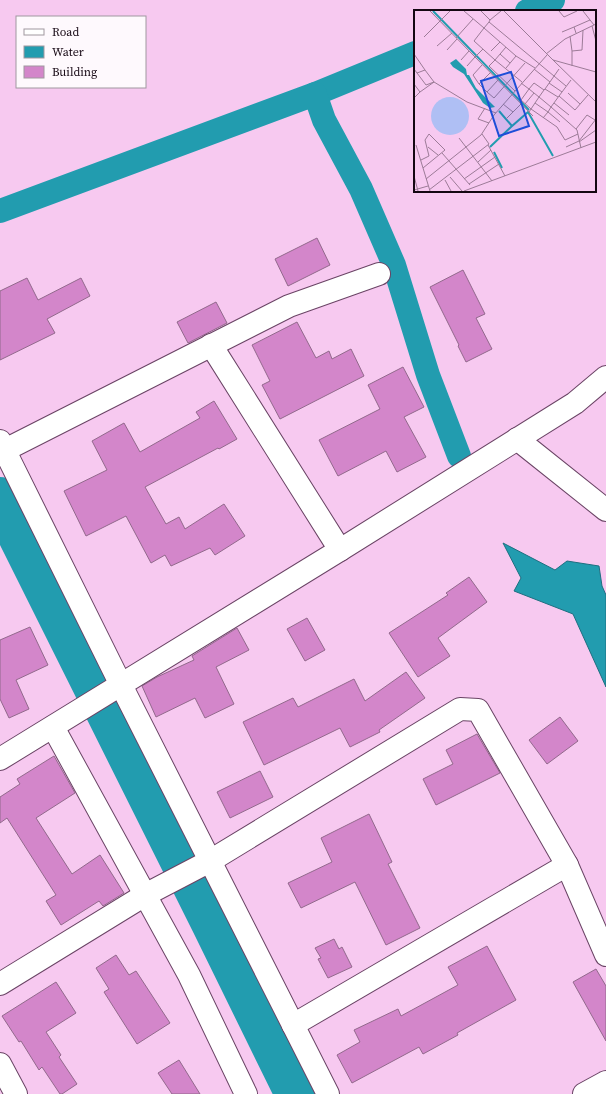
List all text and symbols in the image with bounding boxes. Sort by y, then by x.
inset map [414,10,596,192]
legend [16,16,146,88]
text: Road [52,24,79,40]
text: Water [52,44,84,60]
text: Building [52,64,97,80]

